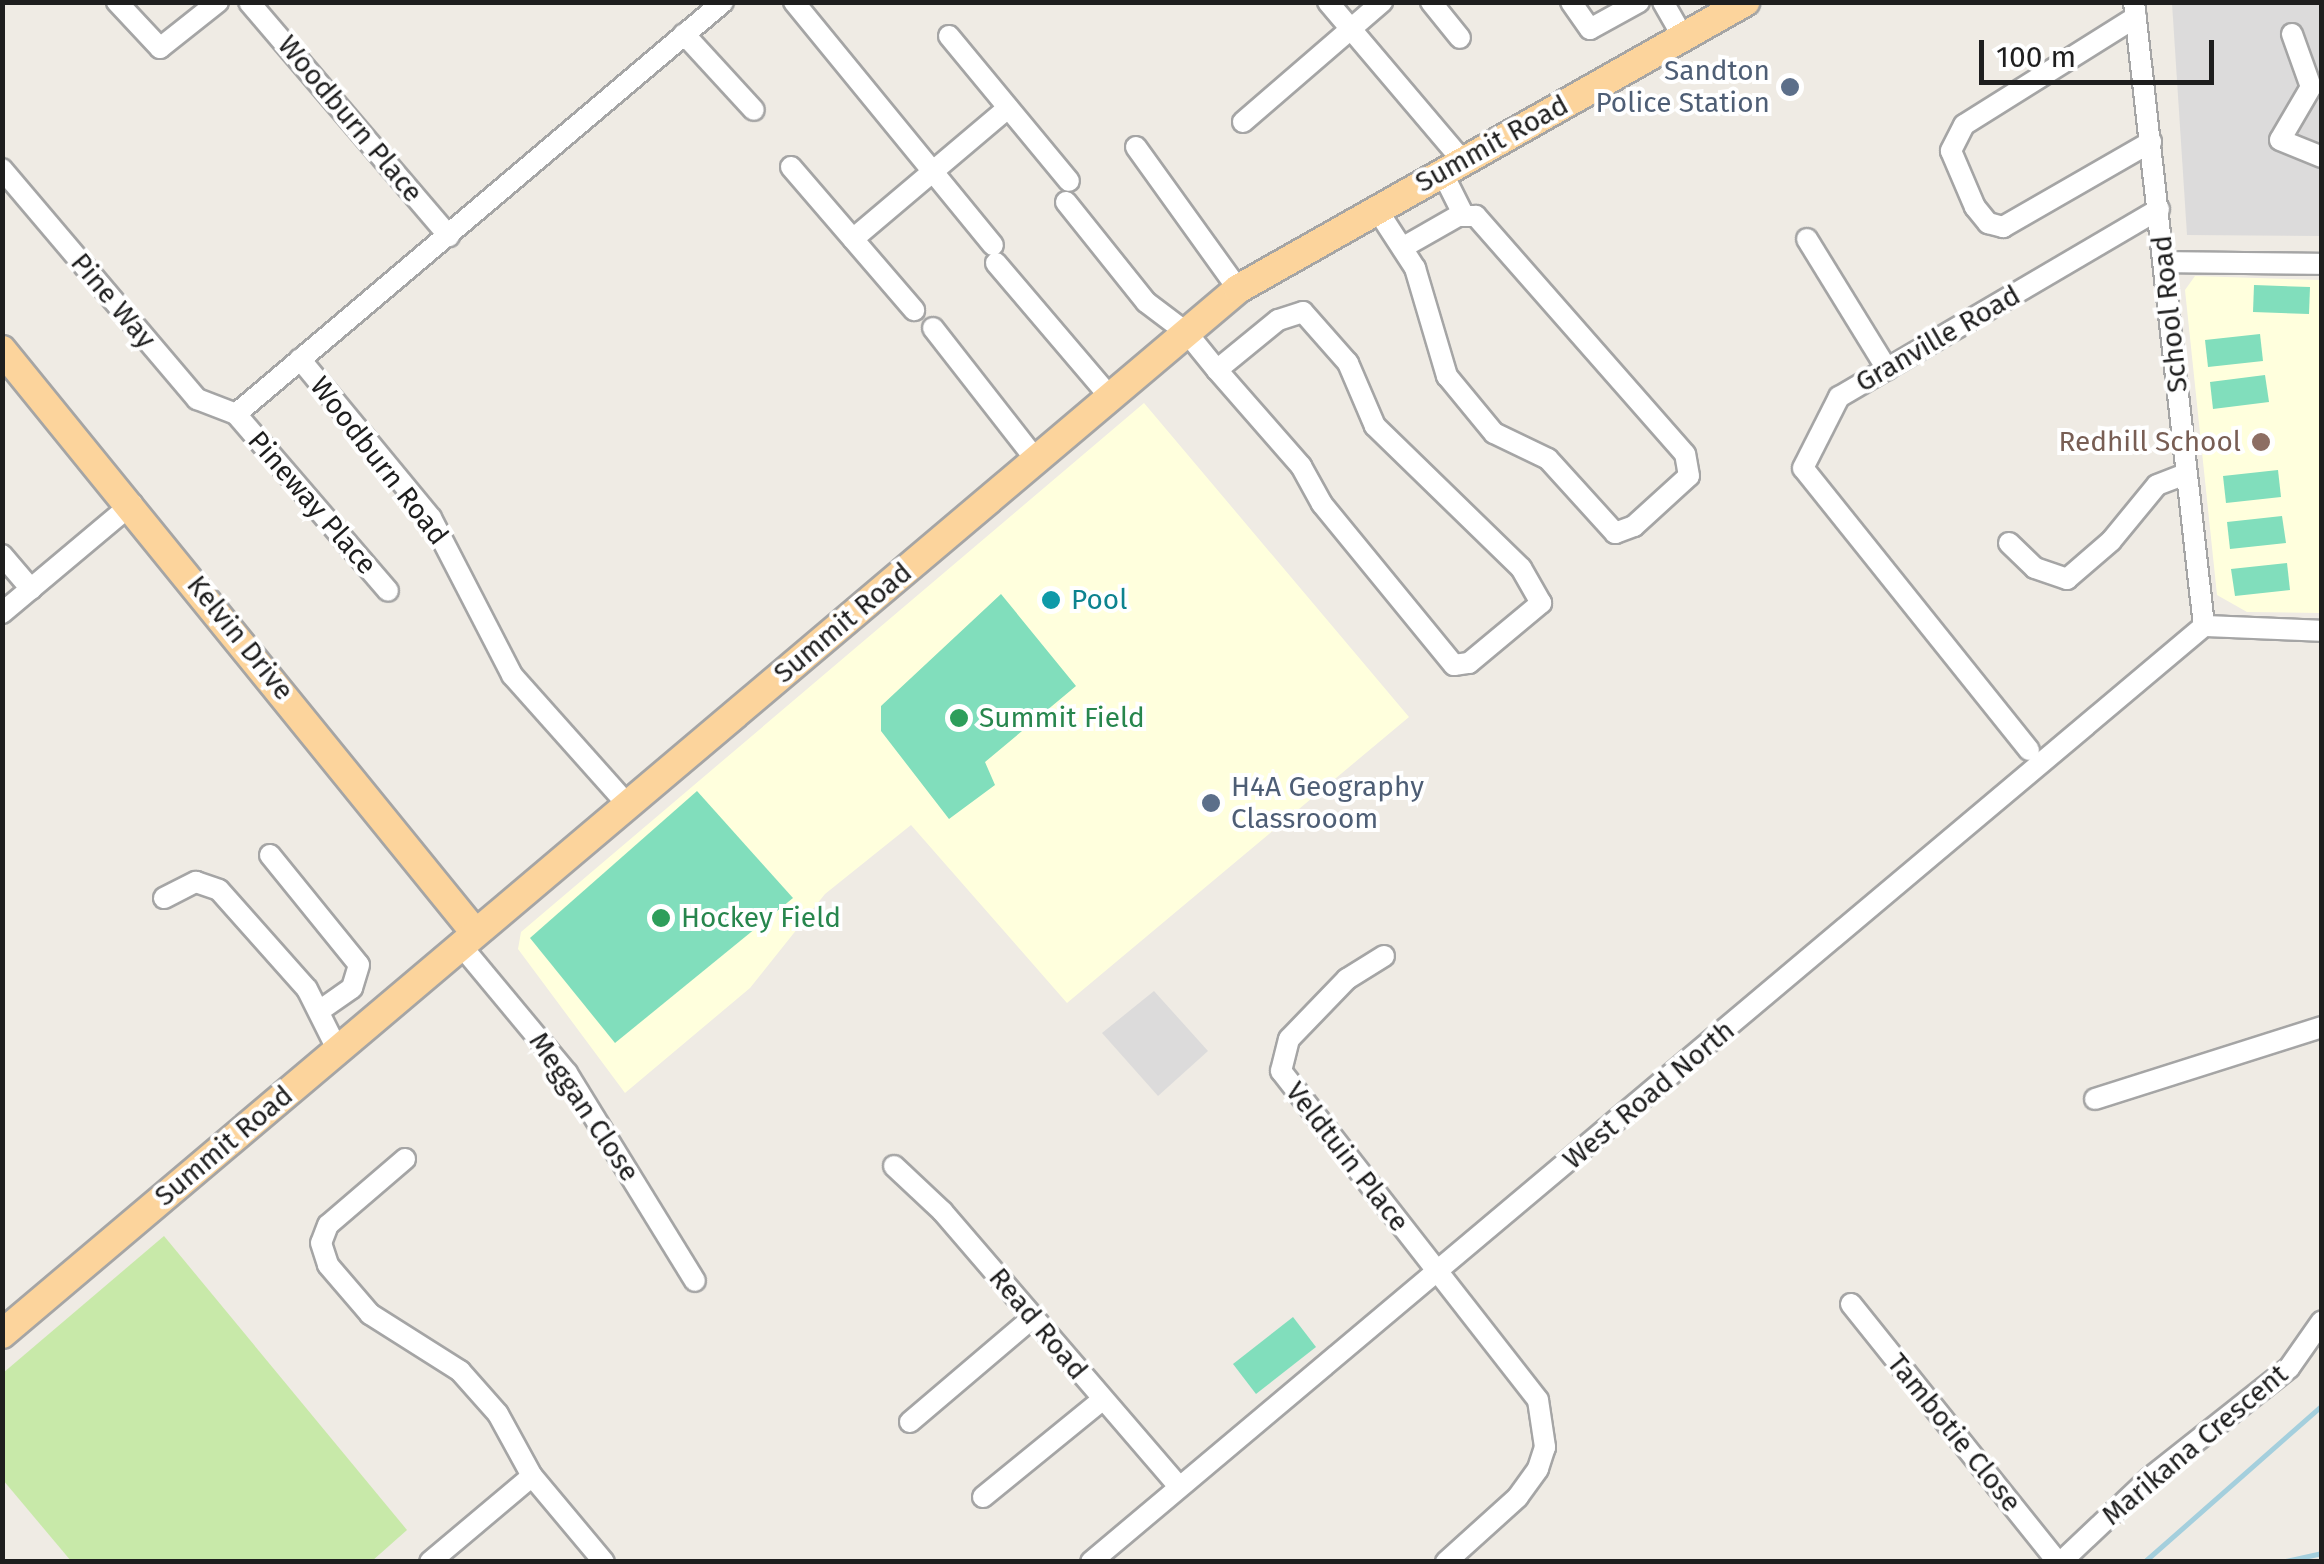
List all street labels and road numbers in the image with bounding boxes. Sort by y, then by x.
street label: Woodburn Place [271,29,429,209]
street label: Summit Road [1410,88,1574,200]
street label: School Road [2145,234,2195,394]
street label: Pine Way [63,246,163,356]
street label: Granville Road [1850,278,2026,400]
street label: Woodburn Road [303,370,455,552]
street label: Pineway Place [241,424,383,582]
street label: Summit Road [767,556,919,690]
street label: Kelvin Drive [180,569,300,707]
street label: West Road North [1556,1014,1742,1176]
street label: Meggan Close [522,1026,646,1188]
street label: Veldtuin Place [1278,1076,1416,1238]
street label: Summit Road [148,1079,300,1213]
street label: Read Road [982,1261,1094,1387]
street label: Tambotie Close [1880,1347,2028,1519]
street label: Marikana Crescent [2095,1358,2295,1532]

